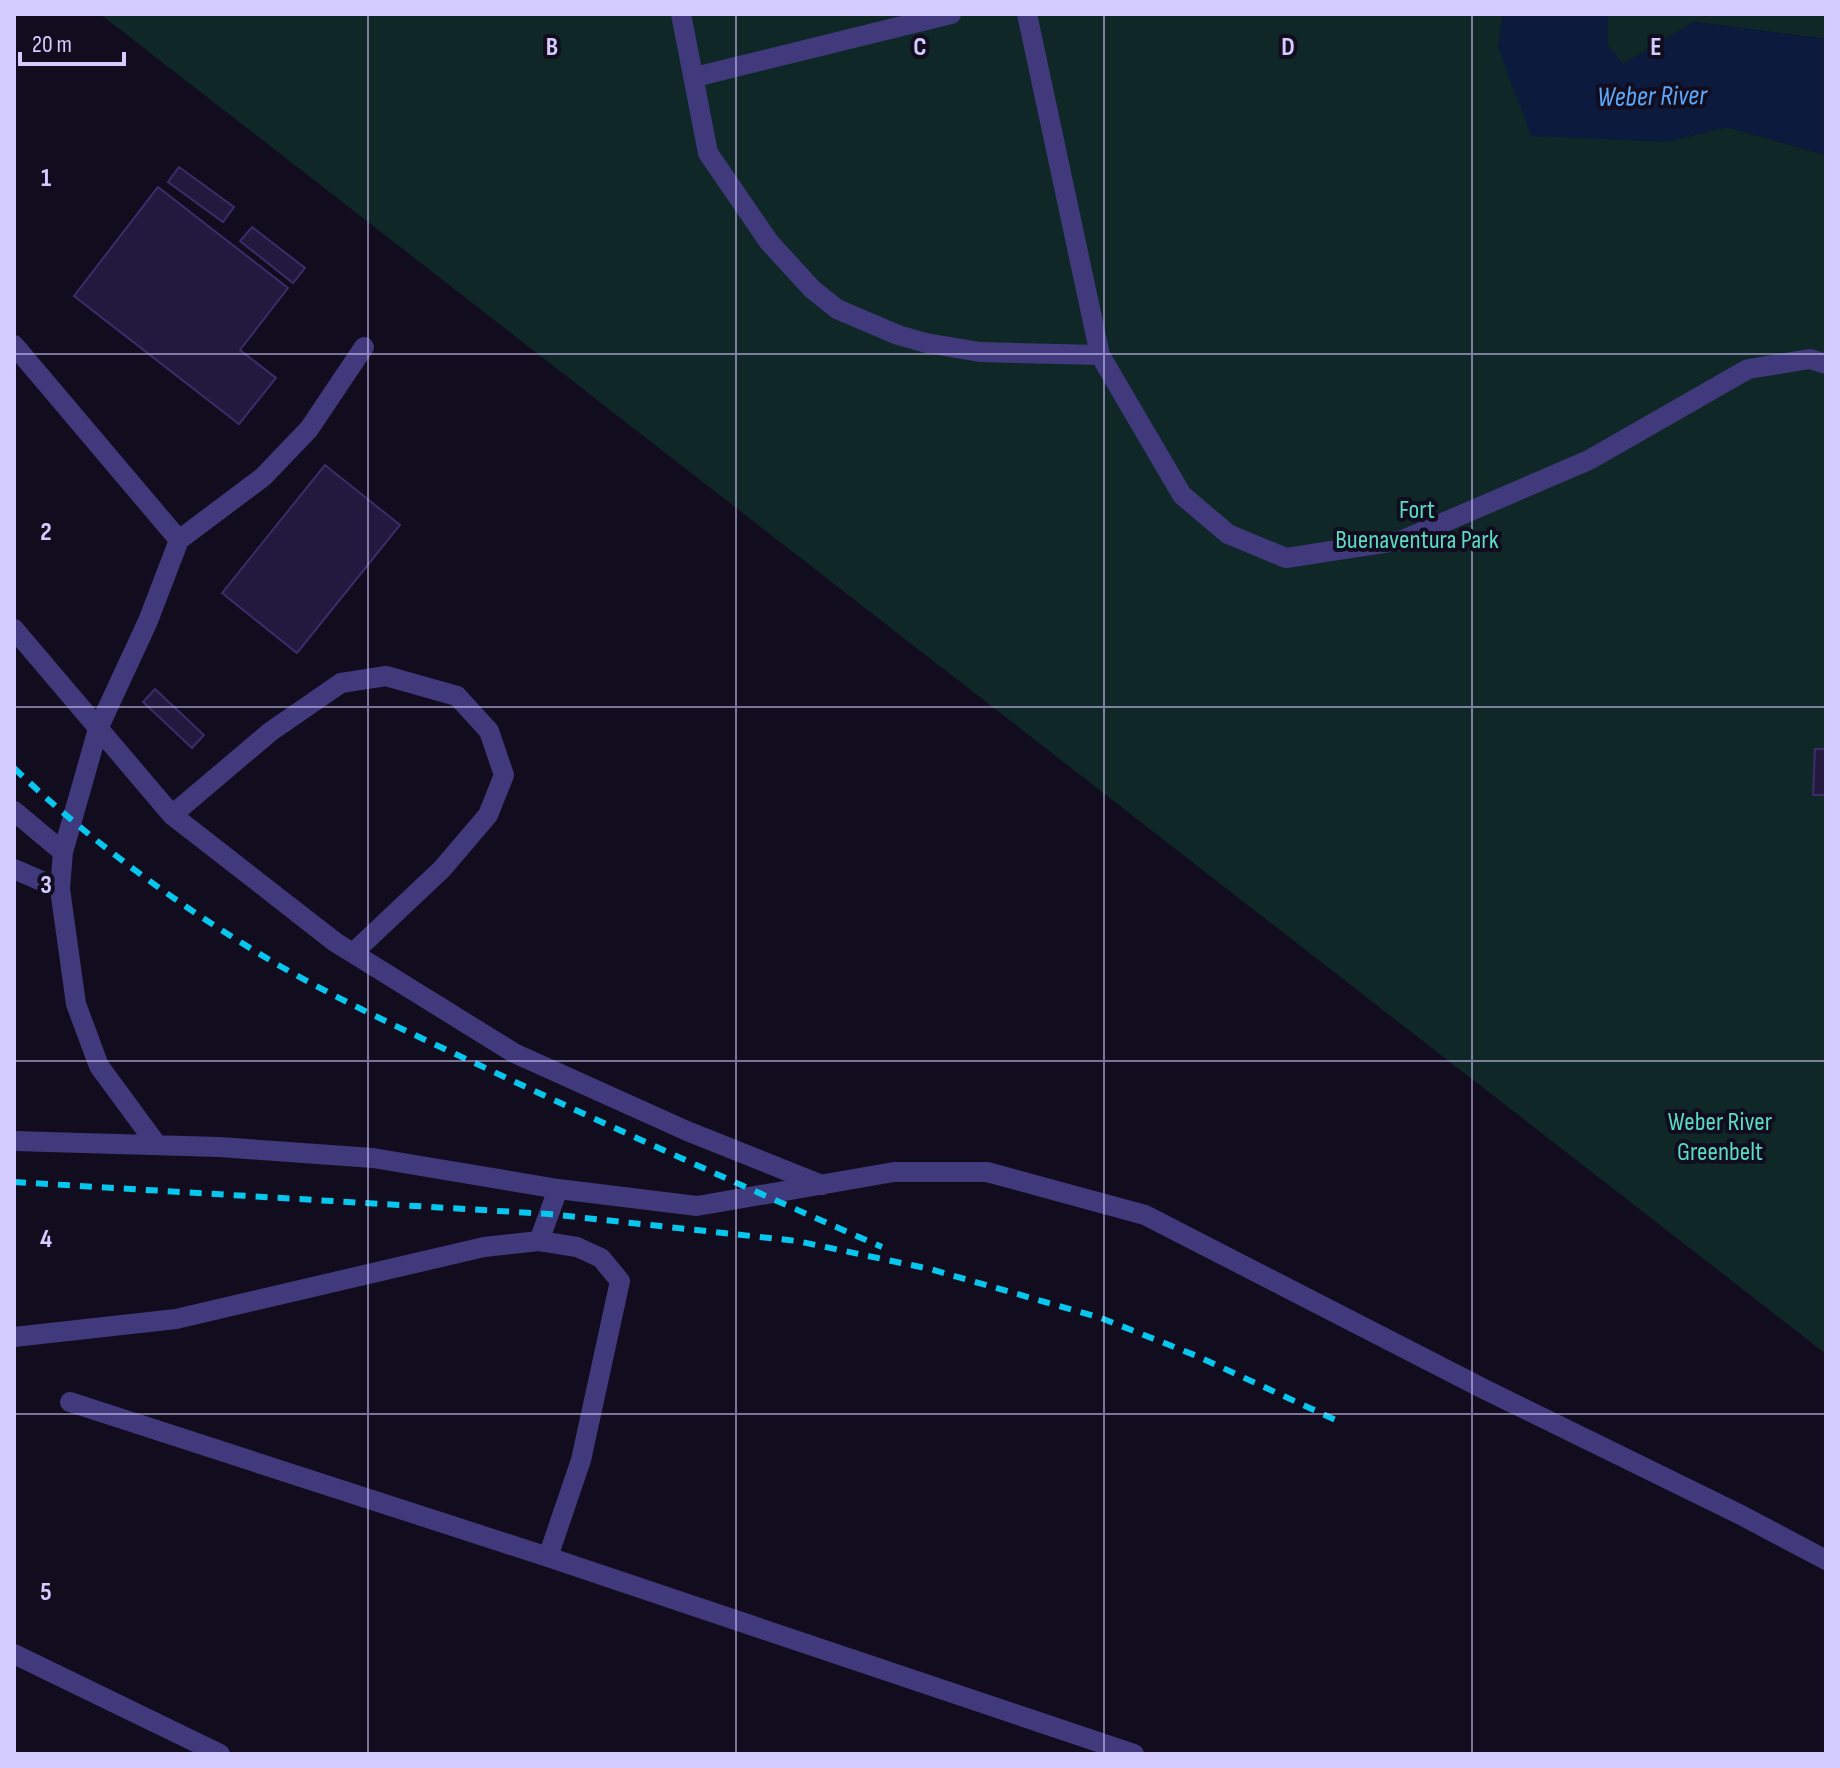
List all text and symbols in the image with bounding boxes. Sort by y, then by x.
scale bar [20,16,124,66]
text: 20 m [32,30,72,59]
text: B [546,32,558,63]
text: C [913,32,927,63]
text: D [1281,32,1295,63]
text: E [1650,32,1662,63]
water label: Weber River [1597,79,1708,114]
text: 1 [41,163,51,194]
park label: Fort Buenaventura Park [1335,495,1499,556]
text: 2 [40,517,52,548]
text: 3 [40,870,52,901]
park label: Weber River Greenbelt [1668,1107,1773,1168]
text: 4 [40,1224,52,1255]
text: 5 [40,1577,52,1608]

